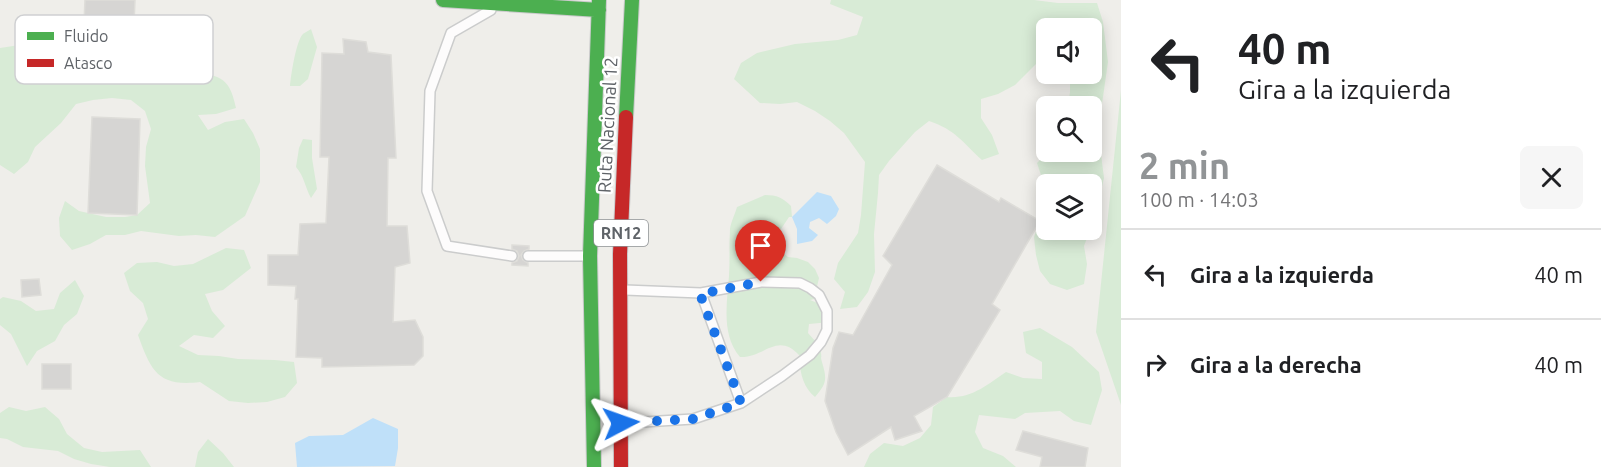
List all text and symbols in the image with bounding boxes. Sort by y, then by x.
legend [15,15,213,84]
map controls [1036,18,1102,240]
button: sound [1036,18,1102,84]
icon: left [1139,24,1217,102]
text: 40 m [1238,25,1332,72]
text: Fluido [64,27,108,45]
text: Atasco [64,54,113,72]
street label: Ruta Nacional 12 [593,57,621,193]
text: Gira a la izquierda [1238,74,1451,104]
button: search [1036,96,1102,162]
text: 2 min [1139,145,1230,186]
button: close [1520,146,1583,209]
button: layers [1036,174,1102,240]
text: 100 m · 14:03 [1139,188,1259,211]
road number: RN12 [594,220,648,246]
pin [735,220,786,282]
icon: arrive [744,229,777,262]
icon: left [1139,258,1172,291]
text: Gira a la izquierda [1190,262,1374,287]
text: 40 m [1534,262,1583,287]
icon: right [1139,348,1172,381]
text: Gira a la derecha [1190,352,1362,377]
text: 40 m [1534,352,1583,377]
position arrow [589,391,653,455]

